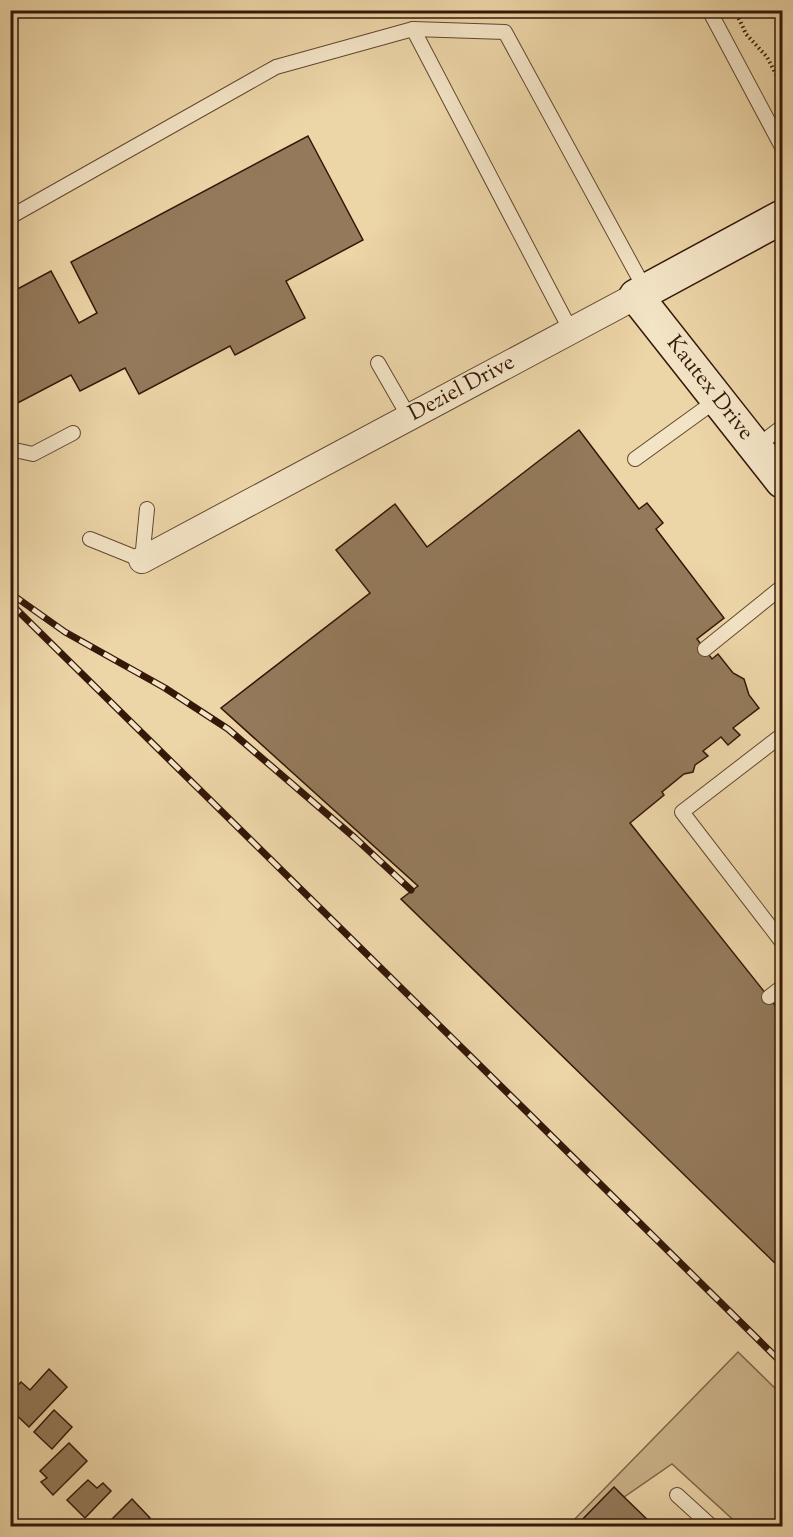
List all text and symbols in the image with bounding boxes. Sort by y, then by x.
street label: Kautex Drive [658,329,761,448]
street label: Deziel Drive [403,347,521,430]

